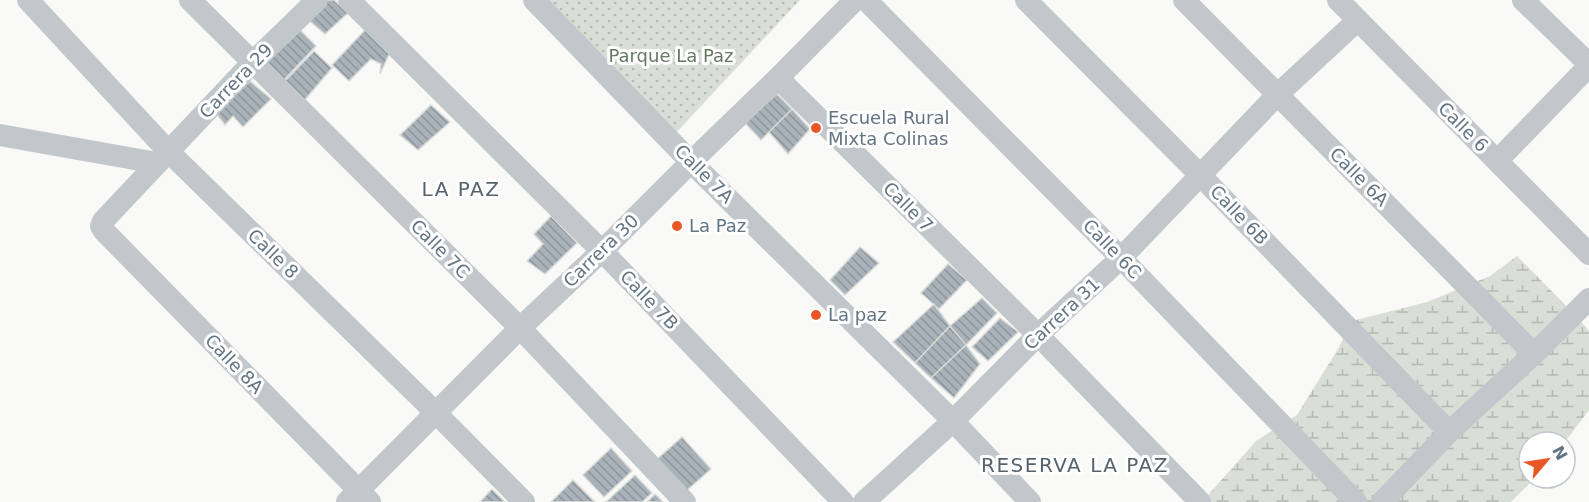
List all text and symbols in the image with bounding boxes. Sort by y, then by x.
street label: Carrera 29 [195,39,276,122]
park label: Parque La Paz [608,45,734,66]
street label: Calle 6 [1434,97,1493,156]
place label: Escuela Rural Mixta Colinas [828,107,949,149]
marker: Escuela Rural Mixta Colinas [809,121,823,135]
street label: Calle 7A [671,140,738,208]
street label: Calle 6A [1326,143,1393,211]
district label: LA PAZ [422,177,500,201]
street label: Calle 7 [879,177,938,236]
street label: Calle 6B [1206,181,1273,249]
street label: Carrera 30 [559,210,642,291]
street label: Calle 7C [407,215,474,282]
place label: La Paz [689,215,746,236]
street label: Calle 6C [1079,215,1146,283]
marker: La Paz [670,219,684,233]
street label: Calle 8 [244,225,303,283]
street label: Calle 7B [616,266,683,334]
street label: Carrera 31 [1019,273,1104,354]
place label: La paz [828,304,887,325]
marker: La paz [809,308,823,322]
street label: Calle 8A [201,330,268,398]
north arrow [1517,430,1577,490]
text: N [1548,443,1571,463]
district label: RESERVA LA PAZ [981,453,1169,477]

